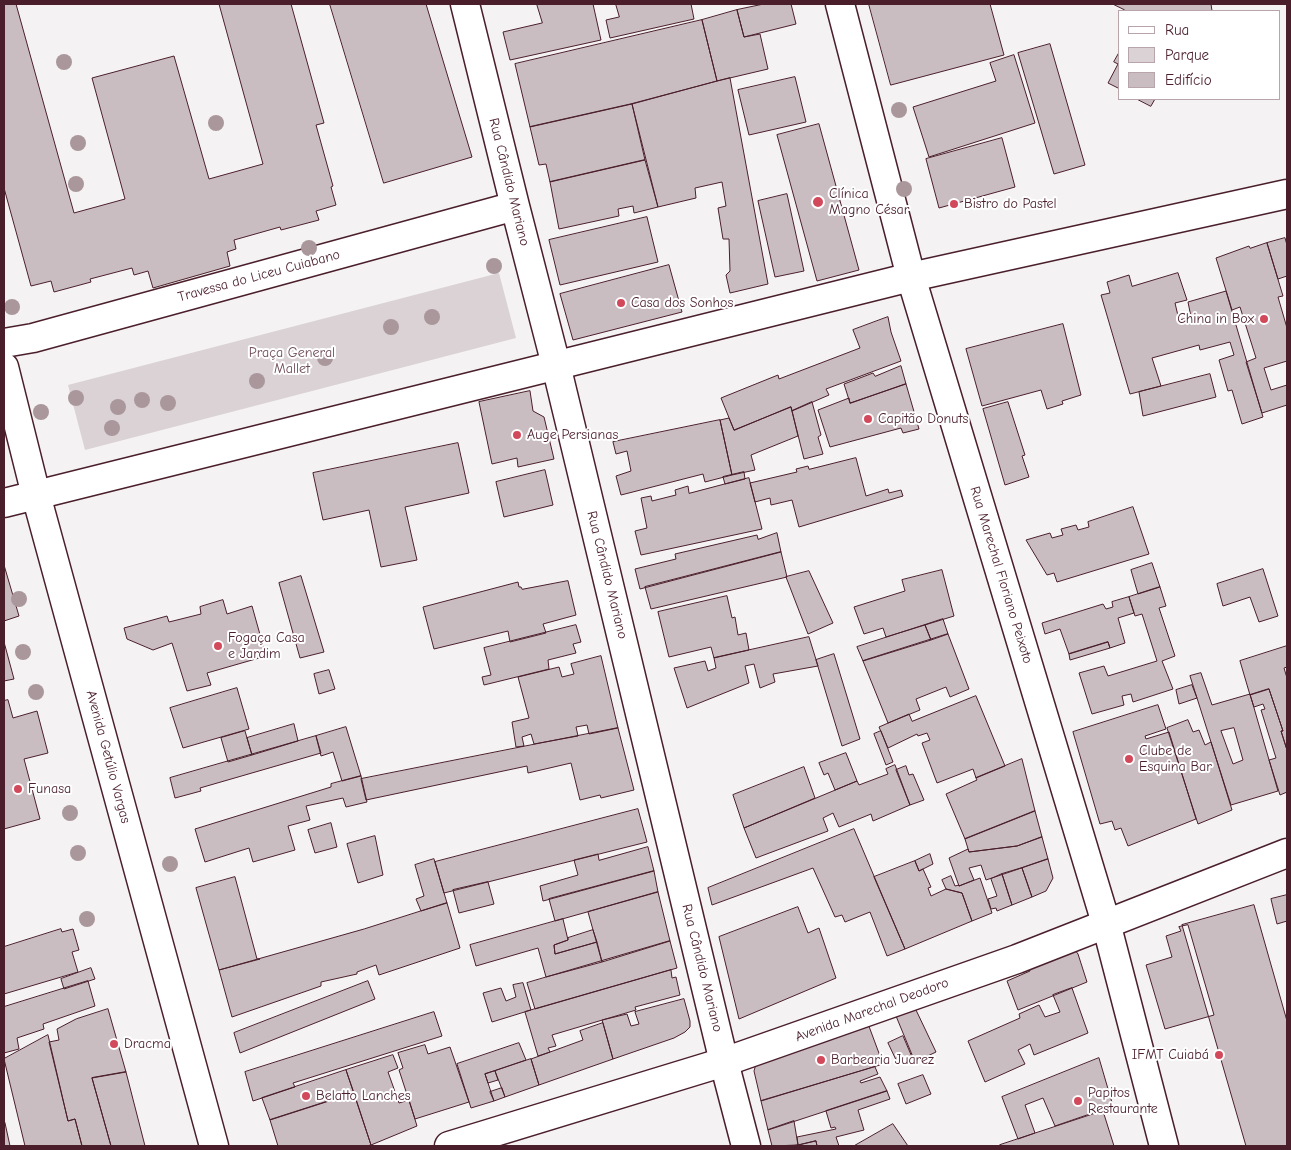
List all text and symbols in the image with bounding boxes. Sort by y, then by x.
legend [1118,10,1281,100]
text: Rua [1165,21,1189,39]
text: Parque [1165,46,1209,64]
text: Edifício [1165,71,1212,89]
street label: Rua Cândido Mariano [485,116,533,248]
place label: Clínica Magno César [829,186,909,218]
marker: Clínica Magno César [811,195,825,209]
place label: Bistro do Pastel [964,196,1057,212]
marker: Bistro do Pastel [948,198,960,210]
street label: Travessa do Liceu Cuiabano [176,246,342,306]
place label: Casa dos Sonhos [631,295,733,311]
marker: Casa dos Sonhos [615,297,627,309]
place label: China in Box [1177,311,1254,327]
marker: China in Box [1258,313,1270,325]
park label: Praça General Mallet [249,345,335,378]
place label: Capitão Donuts [878,411,968,427]
marker: Capitão Donuts [862,413,874,425]
place label: Auge Persianas [527,427,618,443]
marker: Auge Persianas [511,429,523,441]
street label: Rua Marechal Floriano Peixoto [966,484,1036,666]
street label: Rua Cândido Mariano [583,509,631,641]
place label: Fogaça Casa e Jardim [228,630,305,662]
marker: Fogaça Casa e Jardim [212,640,224,652]
street label: Avenida Getúlio Vargas [82,689,134,825]
place label: Clube de Esquina Bar [1139,743,1212,776]
marker: Clube de Esquina Bar [1123,753,1135,765]
place label: Funasa [28,781,71,797]
marker: Funasa [12,783,24,795]
street label: Rua Cândido Mariano [678,902,726,1034]
street label: Avenida Marechal Deodoro [793,974,951,1046]
place label: Dracma [124,1036,171,1052]
marker: Dracma [108,1038,120,1050]
place label: IFMT Cuiabá [1132,1047,1209,1063]
marker: IFMT Cuiabá [1213,1049,1225,1061]
place label: Barbearia Juarez [831,1052,934,1068]
marker: Barbearia Juarez [815,1054,827,1066]
place label: Papitos Restaurante [1088,1085,1158,1118]
place label: Belatto Lanches [316,1088,410,1104]
marker: Belatto Lanches [300,1090,312,1102]
marker: Papitos Restaurante [1072,1095,1084,1107]

